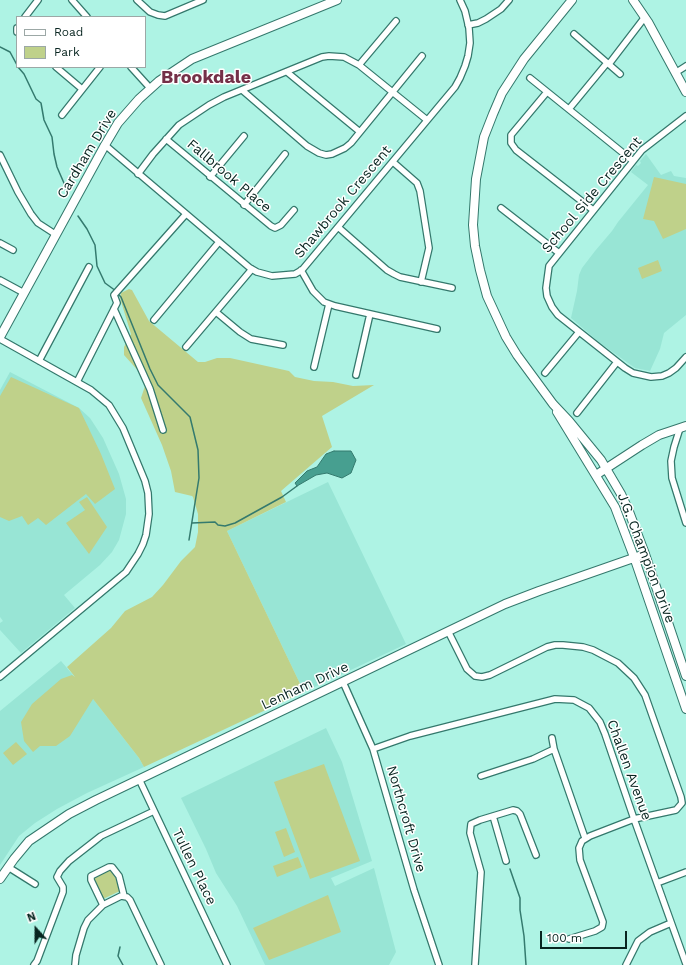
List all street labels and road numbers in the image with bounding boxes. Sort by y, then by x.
street label: Cardham Drive [54,106,120,202]
street label: School Side Crescent [538,133,646,257]
street label: Fallbrook Place [183,136,275,216]
street label: Shawbrook Crescent [291,142,395,262]
street label: J.G. Champion Drive [613,490,679,626]
street label: Lenham Drive [259,658,351,714]
street label: Challen Avenue [603,717,655,823]
street label: Northcroft Drive [383,764,429,874]
street label: Tullen Place [168,826,220,908]

